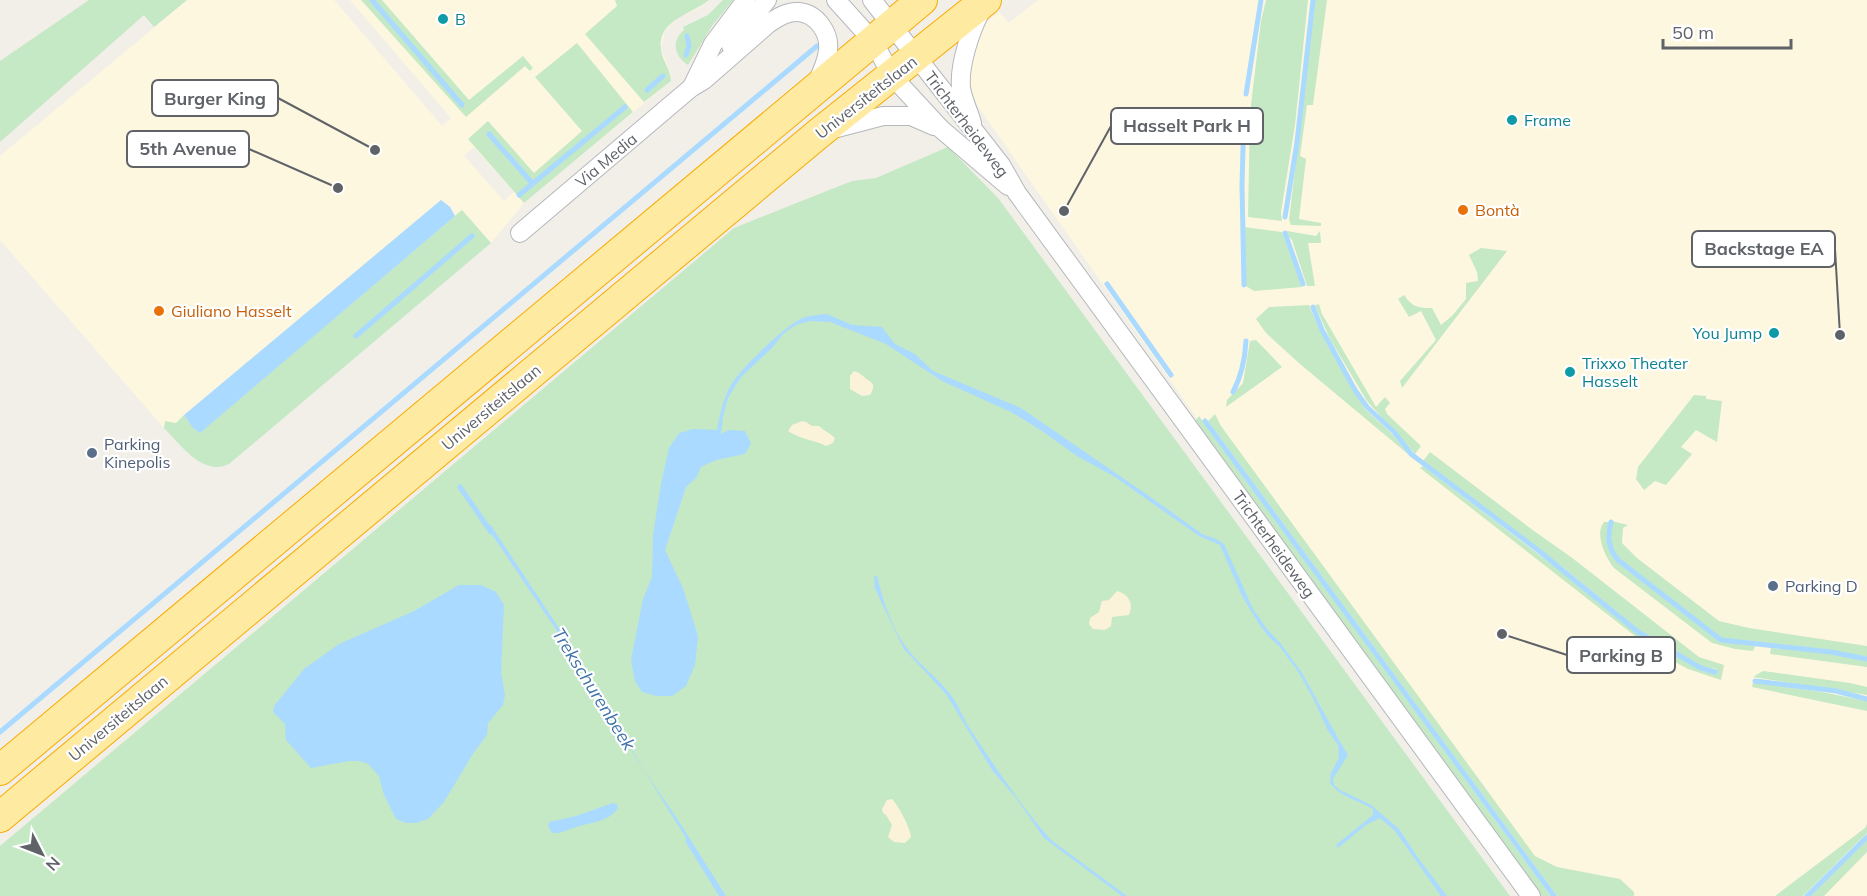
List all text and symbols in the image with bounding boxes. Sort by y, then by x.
place label: B [455,9,466,29]
marker: B [436,12,450,26]
scale bar [1663,12,1790,50]
text: 50 m [1672,21,1714,44]
street label: Universiteitslaan [811,51,921,143]
street label: Trichterheideweg [921,67,1013,181]
callout: Burger King [152,80,278,116]
text: Burger King [164,87,266,110]
callout: Hasselt Park H [1111,108,1263,144]
place label: Frame [1524,110,1571,130]
marker: Frame [1505,113,1519,127]
text: Hasselt Park H [1123,114,1251,137]
street label: Via Media [571,128,641,192]
callout: 5th Avenue [127,131,249,167]
text: 5th Avenue [139,137,237,160]
place label: Bontà [1475,200,1520,220]
marker: Bontà [1456,203,1470,217]
callout: Backstage EA [1692,231,1835,267]
text: Backstage EA [1704,237,1824,260]
place label: Giuliano Hasselt [171,301,292,321]
marker: Giuliano Hasselt [152,304,166,318]
place label: You Jump [1692,323,1762,343]
marker: You Jump [1767,326,1781,340]
place label: Trixxo Theater Hasselt [1582,353,1688,391]
street label: Universiteitslaan [437,360,545,454]
marker: Trixxo Theater Hasselt [1563,365,1577,379]
place label: Parking Kinepolis [104,434,170,472]
marker: Parking Kinepolis [85,446,99,460]
street label: Trichterheideweg [1228,486,1320,602]
place label: Parking D [1785,576,1858,596]
marker: Parking D [1766,579,1780,593]
water label: Trekschurenbeek [547,624,641,755]
callout: Parking B [1567,637,1675,673]
text: Parking B [1579,644,1663,667]
street label: Universiteitslaan [64,671,172,765]
north arrow [12,824,72,884]
text: N [42,853,65,875]

